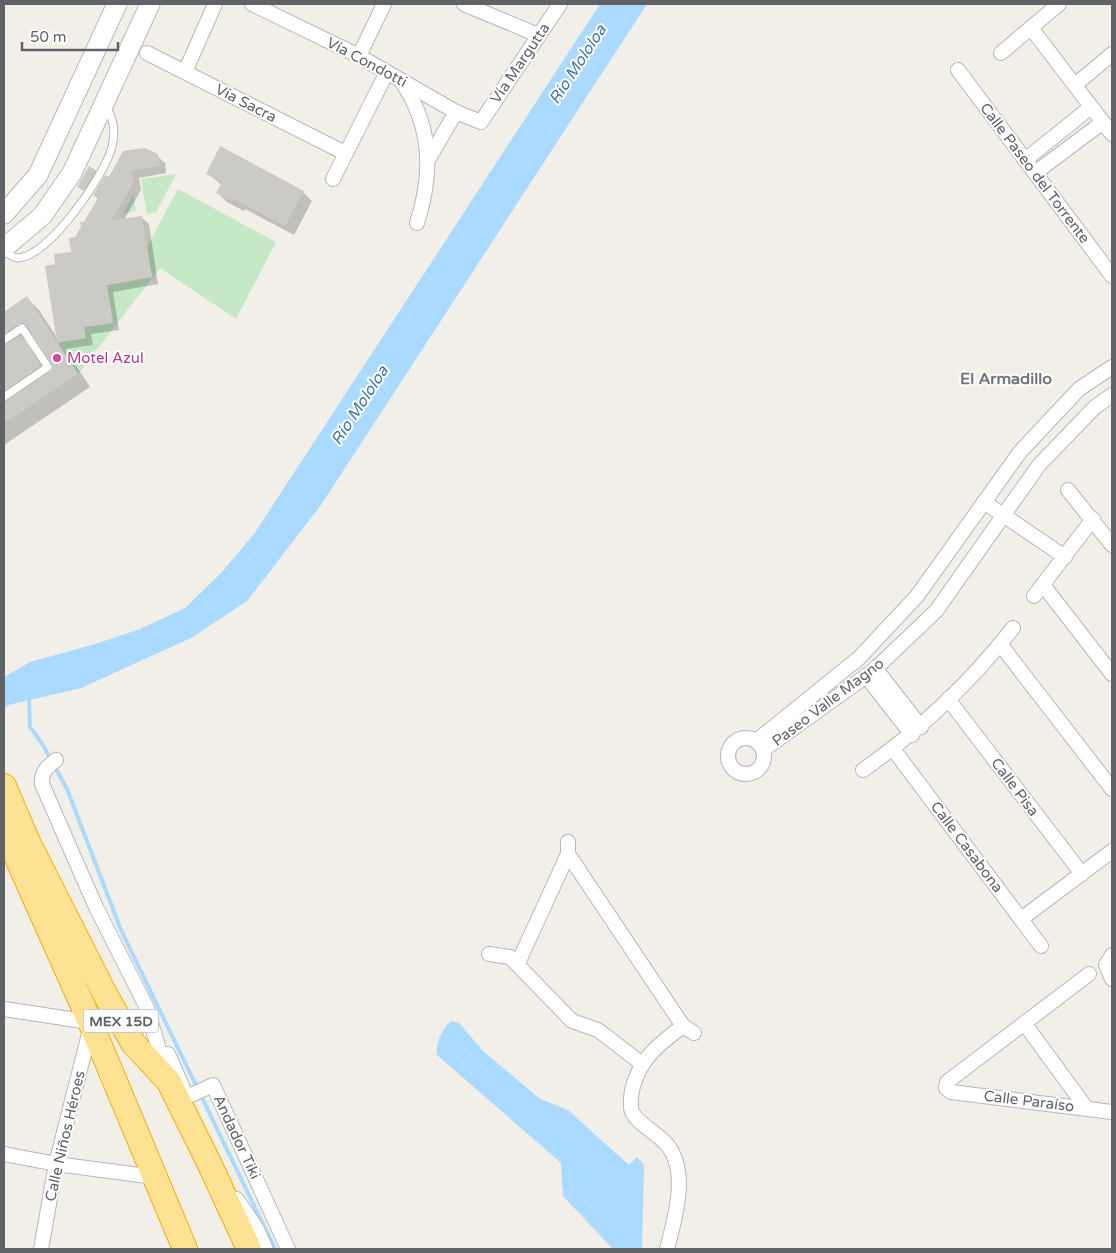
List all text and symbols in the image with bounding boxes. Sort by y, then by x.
street label: Vía Margutta [486,19,554,107]
scale bar [22,20,119,52]
water label: Río Mololoa [545,20,611,108]
text: 50 m [30,28,67,46]
street label: Vía Condotti [324,33,410,91]
street label: Vía Sacra [212,80,280,126]
street label: Calle Paseo del Torrente [976,99,1094,247]
place label: Motel Azul [67,349,144,367]
marker: Motel Azul [51,352,63,364]
water label: Río Mololoa [327,361,393,449]
district label: El Armadillo [960,369,1052,389]
street label: Paseo Valle Magno [769,654,887,750]
street label: Calle Pisa [987,754,1043,820]
street label: Calle Casabona [927,798,1007,896]
road number: MEX 15D [84,1009,158,1032]
street label: Calle Niños Héroes [41,1069,89,1203]
street label: Calle Paraíso [983,1087,1075,1115]
street label: Andador Tiki [210,1092,264,1182]

